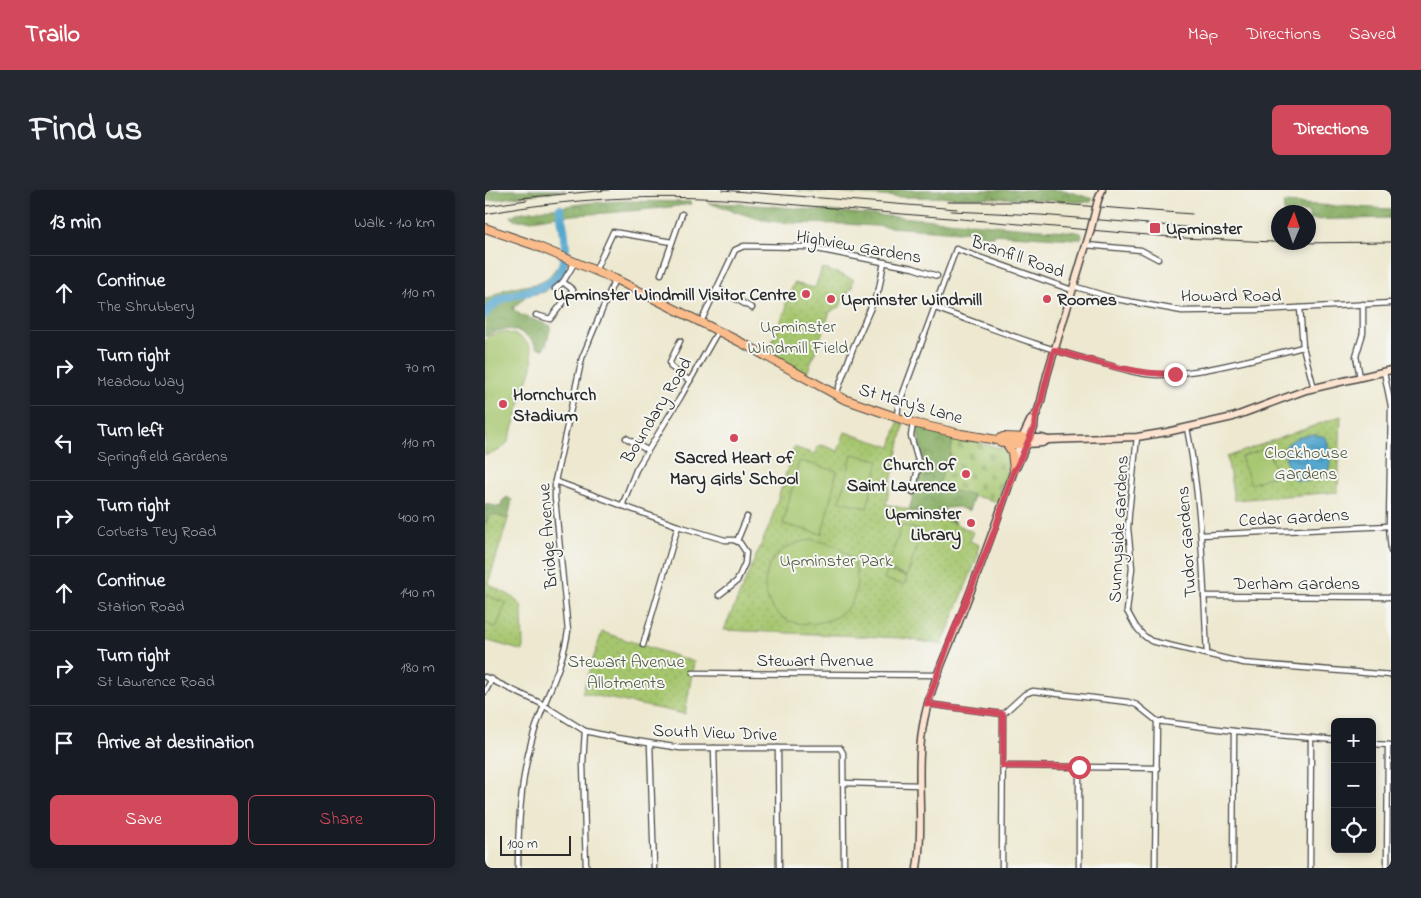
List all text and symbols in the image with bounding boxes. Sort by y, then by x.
text: Trailo [25,18,80,53]
text: Map [1188,22,1218,48]
text: Directions [1246,22,1321,48]
text: Saved [1349,22,1396,48]
text: Find us [30,105,142,156]
button: Directions [1272,105,1391,155]
north arrow [1271,205,1316,250]
text: 13 min [50,208,101,238]
text: Walk · 1.0 km [354,211,435,235]
place label: Upminster [1166,217,1243,243]
marker: Upminster [1148,221,1162,235]
street label: Highview Gardens [794,224,923,273]
street label: Branfill Road [966,229,1068,286]
text: Continue [97,268,165,295]
icon: ahead [50,279,78,307]
text: 110 m [401,281,435,305]
place label: Upminster Windmill Visitor Centre [554,283,797,309]
street label: Howard Road [1181,284,1281,310]
marker: Upminster Windmill Visitor Centre [800,288,812,300]
place label: Upminster Windmill [841,288,982,314]
place label: Roomes [1057,288,1117,314]
marker: Upminster Windmill [825,293,837,305]
marker: Roomes [1041,293,1053,305]
text: The Shrubbery [97,295,194,319]
park label: Upminster Windmill Field [748,315,848,362]
text: Turn right [97,343,170,370]
street label: Boundary Road [615,353,700,470]
icon: right [50,354,78,382]
text: 70 m [405,356,435,380]
route end [1164,363,1187,386]
text: Meadow Way [97,370,184,394]
street label: St Mary's Lane [855,378,966,432]
place label: Hornchurch Stadium [513,383,597,430]
marker: Hornchurch Stadium [497,398,509,410]
text: Turn left [97,418,164,445]
icon: left [50,429,78,457]
text: 110 m [401,431,435,455]
marker: Sacred Heart of Mary Girls' School [728,432,740,444]
park label: Clockhouse Gardens [1264,441,1349,488]
text: Springfield Gardens [97,445,228,469]
place label: Sacred Heart of Mary Girls' School [670,446,798,494]
place label: Church of Saint Laurence [847,453,957,500]
street label: Sunnyside Gardens [1103,455,1137,603]
marker: Church of Saint Laurence [960,468,972,480]
street label: Bridge Avenue [532,481,567,590]
street label: Tudor Gardens [1171,485,1205,599]
text: Turn right [97,493,170,520]
place label: Upminster Library [885,502,961,550]
street label: Cedar Gardens [1238,503,1350,535]
icon: right [50,504,78,532]
text: 400 m [398,506,435,530]
marker: Upminster Library [965,517,977,529]
text: Corbets Tey Road [97,520,216,544]
park label: Upminster Park [779,549,893,575]
text: Continue [97,568,165,595]
street label: Derham Gardens [1233,572,1360,598]
icon: ahead [50,579,78,607]
text: 140 m [400,581,435,605]
text: Station Road [97,595,185,619]
text: Turn right [97,643,170,670]
street label: Stewart Avenue [756,649,875,675]
park label: Stewart Avenue Allotments [567,650,686,697]
icon: right [50,654,78,682]
text: 180 m [401,656,435,680]
text: St Lawrence Road [97,670,215,694]
map controls [1331,718,1376,853]
button: + [1331,718,1376,763]
street label: South View Drive [652,719,779,749]
icon: arrive [50,729,78,757]
text: Arrive at destination [97,730,254,757]
route start [1068,756,1091,779]
button: − [1331,763,1376,808]
button: Save [50,795,238,845]
button: Share [248,795,435,845]
button: locate [1331,808,1376,853]
scale bar [500,833,571,856]
text: 100 m [507,834,538,855]

